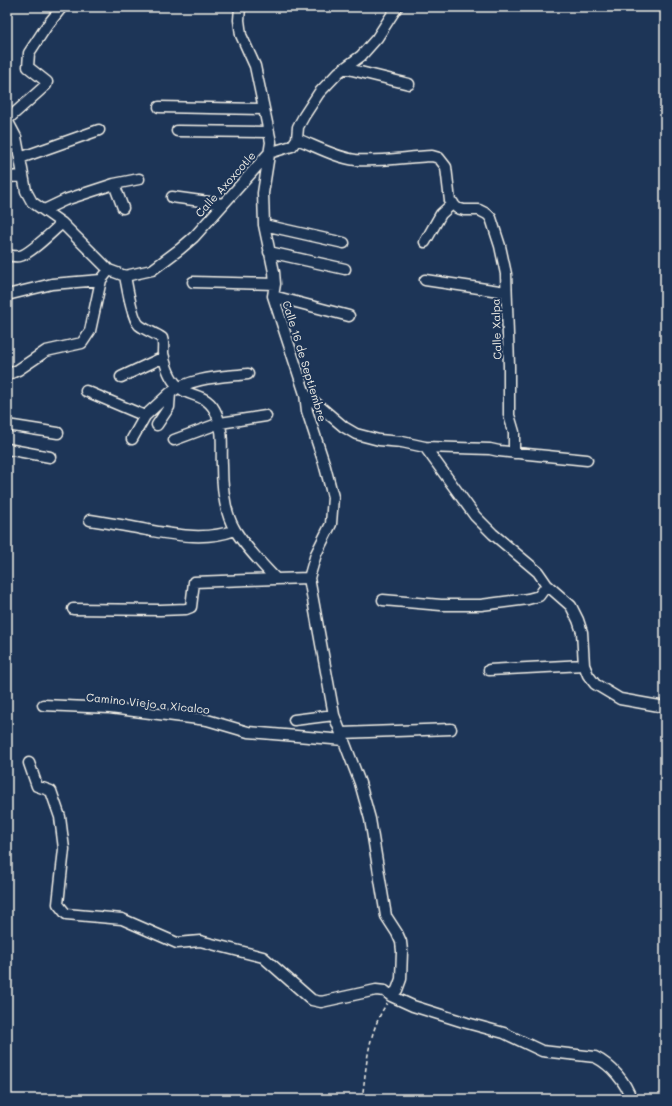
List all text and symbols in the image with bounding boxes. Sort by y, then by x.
street label: Calle Axoxcotle [192,148,259,220]
street label: Calle Xalpa [487,298,505,360]
street label: Calle 16 de Septiembre [279,299,331,424]
street label: Camino Viejo a Xicalco [86,689,211,717]

